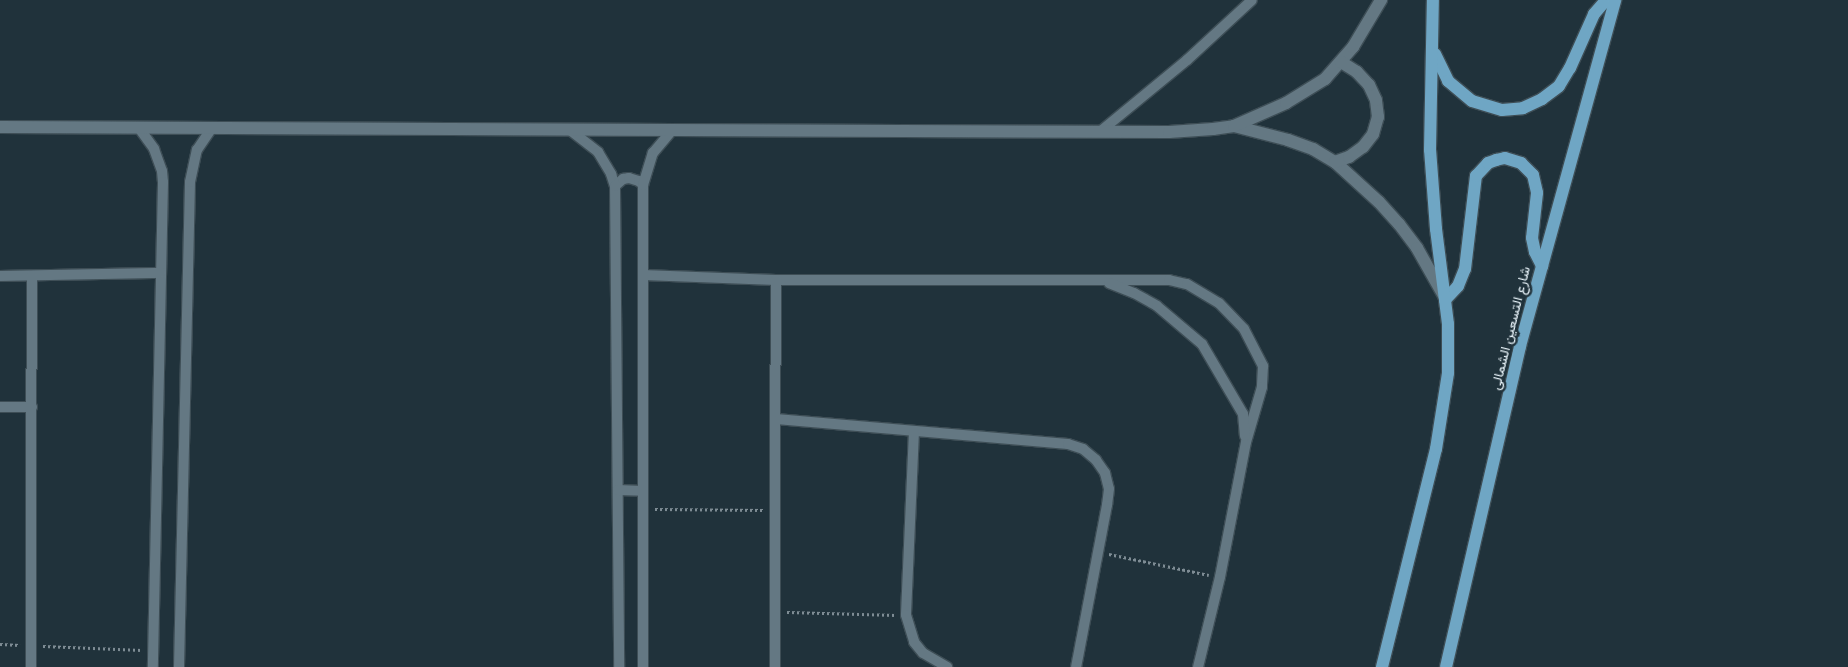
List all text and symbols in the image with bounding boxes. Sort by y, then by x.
street label: شارع التسعين الشمالى [1487,264,1533,392]

